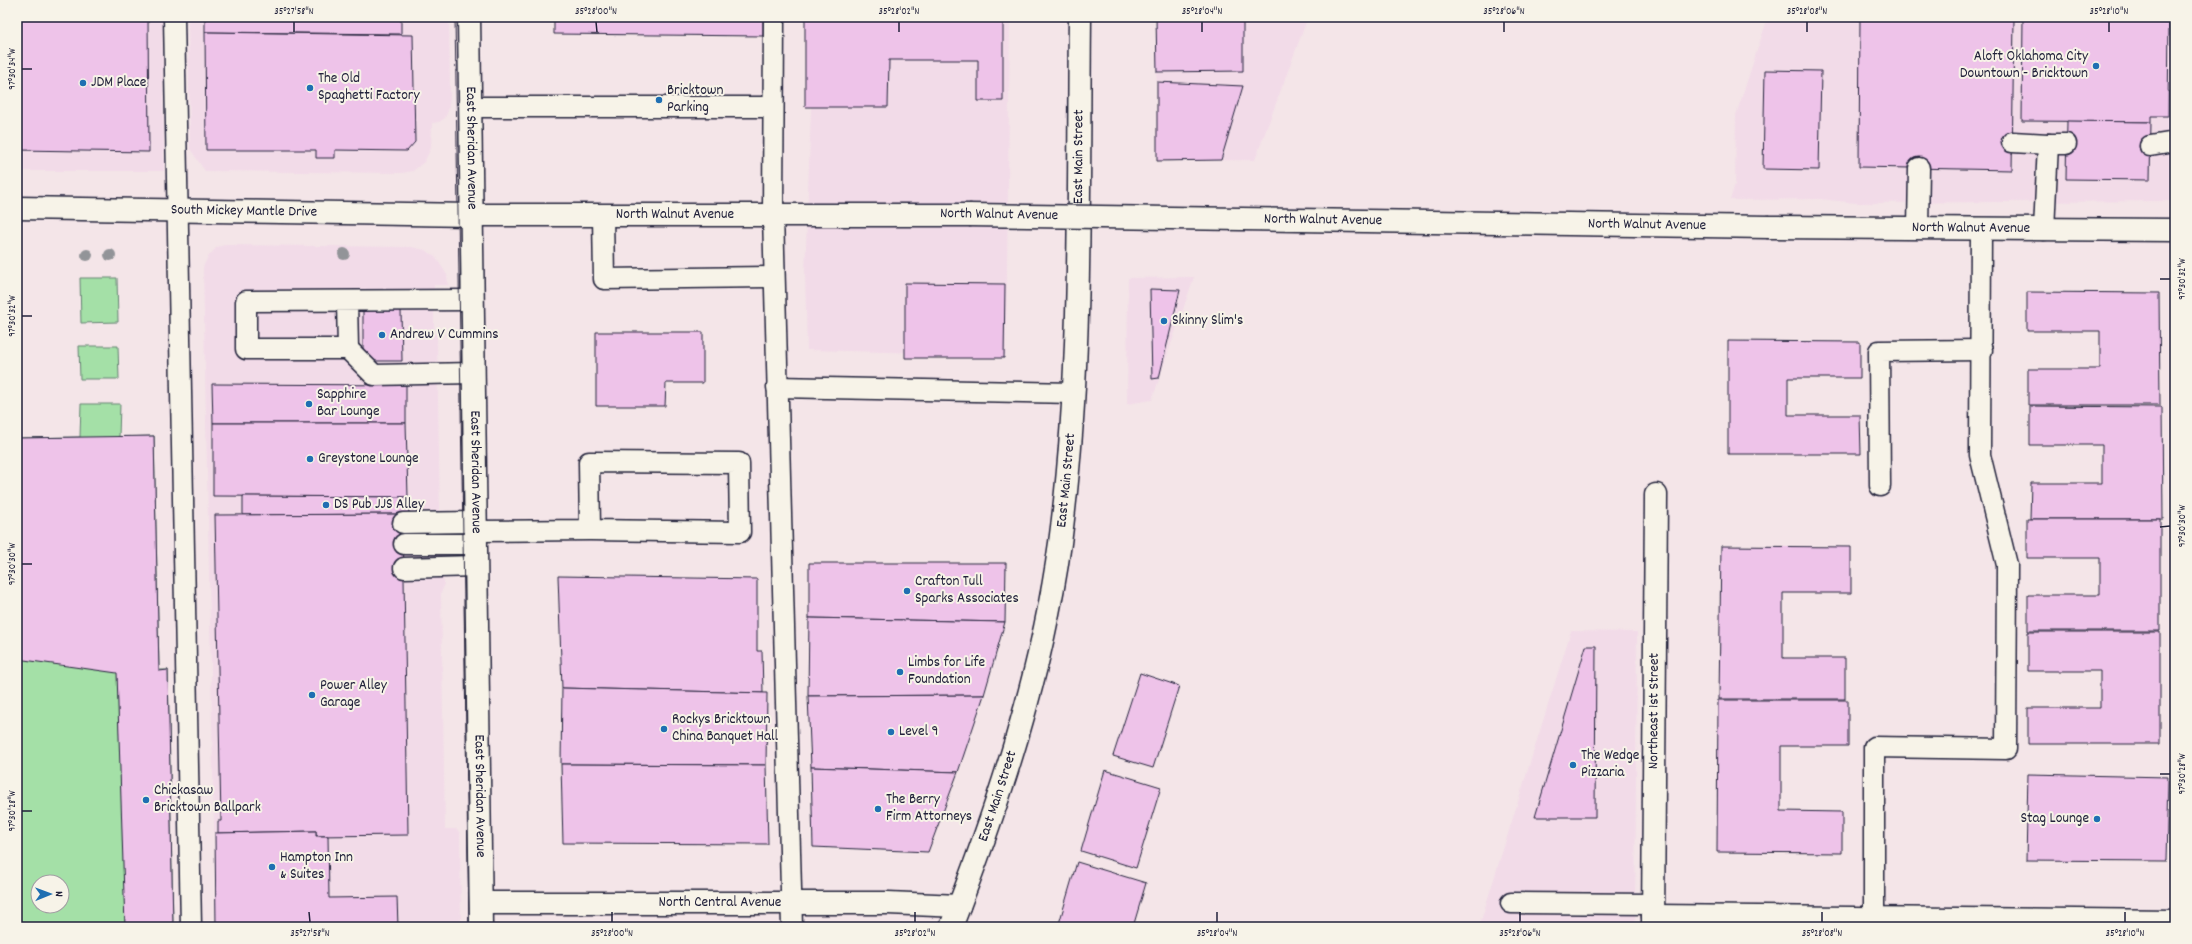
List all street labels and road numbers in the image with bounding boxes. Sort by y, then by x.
street label: East Sheridan Avenue [459,86,483,210]
street label: East Main Street [1068,109,1090,204]
street label: South Mickey Mantle Drive [171,199,318,224]
street label: North Walnut Avenue [940,203,1059,227]
street label: North Walnut Avenue [616,204,734,226]
street label: North Walnut Avenue [1264,208,1383,232]
street label: North Walnut Avenue [1588,213,1707,237]
street label: North Walnut Avenue [1912,217,2031,240]
street label: East Sheridan Avenue [463,410,487,534]
street label: East Main Street [1051,432,1082,529]
street label: Northeast 1st Street [1643,652,1666,769]
street label: East Sheridan Avenue [467,734,491,858]
street label: East Main Street [973,748,1023,845]
street label: North Central Avenue [659,892,782,914]

